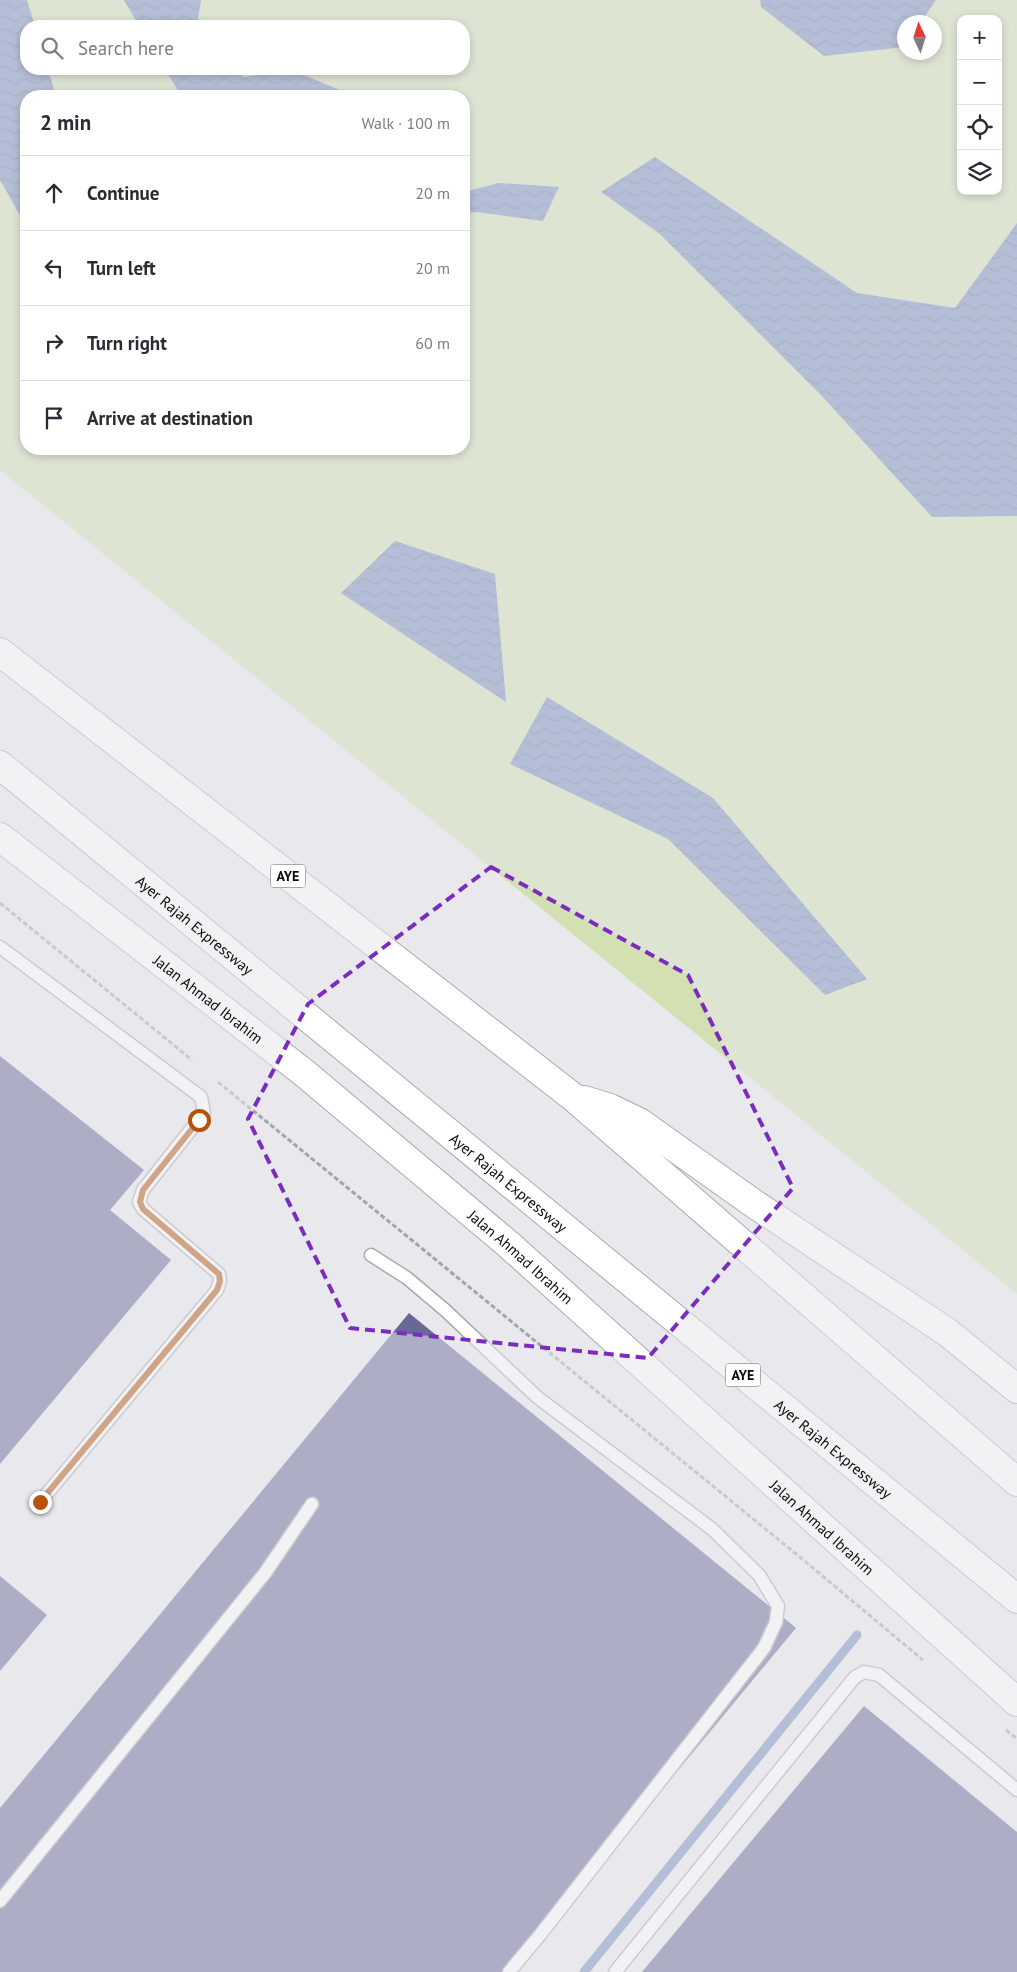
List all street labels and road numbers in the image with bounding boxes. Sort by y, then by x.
road number: AYE [270,864,306,888]
street label: Ayer Rajah Expressway [132,871,258,979]
street label: Jalan Ahmad Ibrahim [149,950,267,1047]
street label: Ayer Rajah Expressway [446,1128,571,1236]
street label: Jalan Ahmad Ibrahim [464,1205,577,1308]
road number: AYE [726,1364,760,1386]
street label: Ayer Rajah Expressway [771,1395,896,1502]
street label: Jalan Ahmad Ibrahim [766,1474,878,1579]

